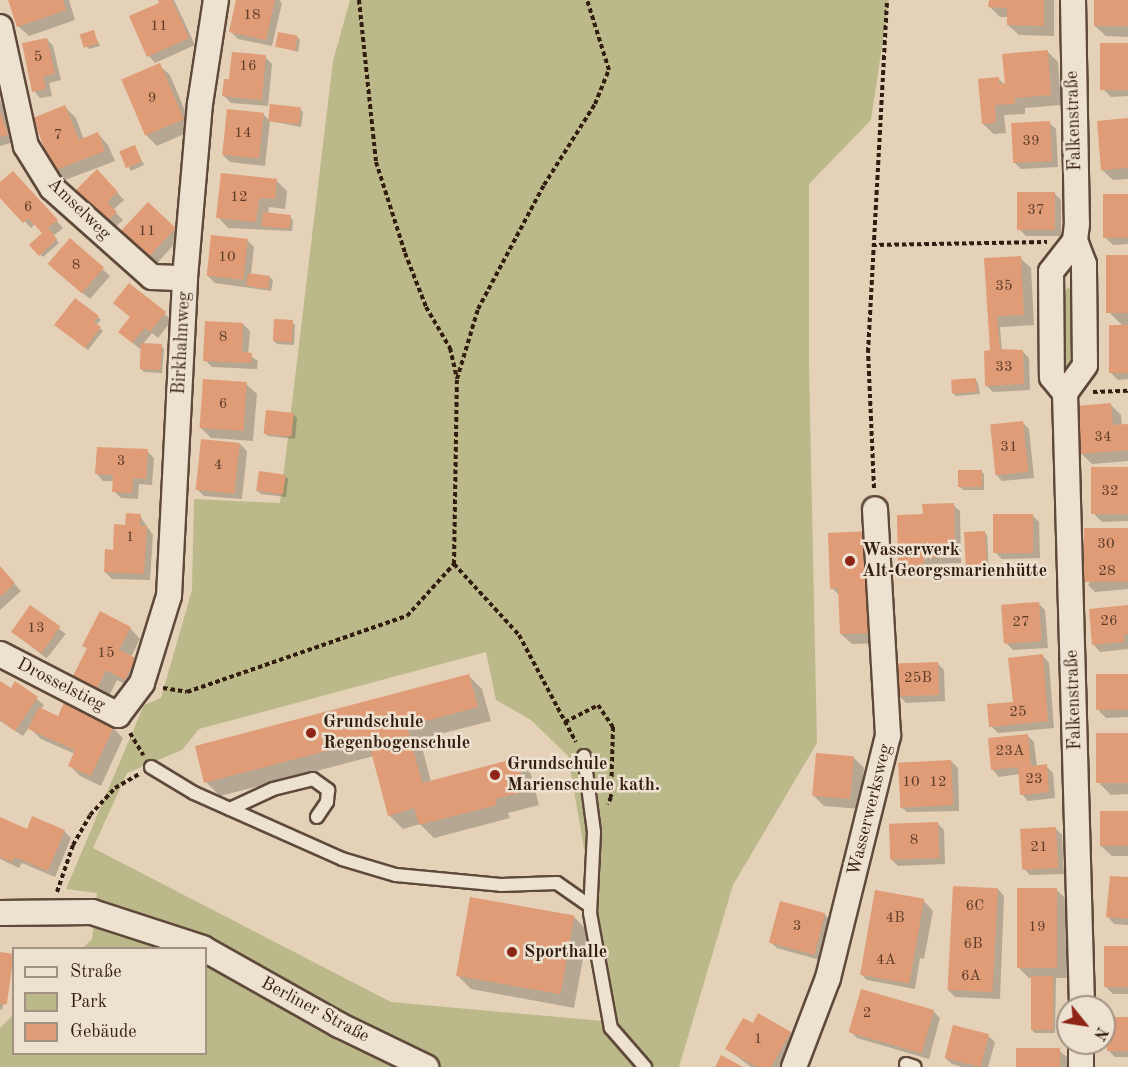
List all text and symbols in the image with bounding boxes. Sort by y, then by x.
house number: 18 [243,7,261,25]
house number: 11 [150,18,168,36]
house number: 5 [34,49,42,67]
house number: 16 [239,58,257,76]
street label: Falkenstraße [1061,71,1087,171]
house number: 9 [148,90,156,108]
house number: 14 [234,125,252,143]
house number: 7 [54,127,62,145]
house number: 39 [1022,133,1040,151]
street label: Amselweg [43,173,115,245]
house number: 12 [230,189,248,207]
house number: 6 [24,199,32,217]
house number: 37 [1027,202,1045,220]
house number: 11 [138,223,156,241]
house number: 10 [218,249,236,267]
house number: 8 [72,257,80,275]
house number: 35 [995,278,1013,296]
street label: Birkhahnweg [169,291,195,395]
house number: 8 [219,329,227,347]
house number: 33 [995,359,1013,377]
house number: 6 [219,396,227,414]
house number: 34 [1094,429,1112,447]
house number: 31 [1000,439,1018,457]
house number: 3 [117,453,125,471]
house number: 4 [214,457,222,475]
house number: 32 [1101,483,1119,501]
house number: 1 [126,529,134,547]
house number: 30 [1097,536,1115,554]
place label: Wasserwerk Alt-Georgsmarienhütte [862,540,1047,582]
marker: Wasserwerk Alt-Georgsmarienhütte [843,554,857,568]
house number: 28 [1098,563,1116,581]
house number: 26 [1100,613,1118,631]
house number: 27 [1012,614,1030,632]
house number: 13 [27,620,45,638]
house number: 15 [97,645,115,663]
street label: Falkenstraße [1061,650,1087,750]
street label: Drosselstieg [13,654,109,716]
house number: 25B [904,670,932,688]
house number: 25 [1009,704,1027,722]
place label: Grundschule Regenbogenschule [323,712,470,754]
marker: Grundschule Regenbogenschule [304,726,318,740]
street label: Wasserwerksweg [843,742,897,878]
house number: 23A [996,743,1024,761]
place label: Grundschule Marienschule kath. [507,754,660,796]
marker: Grundschule Marienschule kath. [488,768,502,782]
house number: 23 [1025,771,1043,789]
house number: 10 [902,774,920,792]
house number: 12 [929,774,947,792]
house number: 8 [910,832,918,850]
house number: 21 [1030,839,1048,857]
house number: 6C [966,898,984,916]
house number: 4B [885,910,905,928]
house number: 3 [793,918,801,936]
house number: 19 [1028,919,1046,937]
house number: 6B [963,936,983,954]
place label: Sporthalle [524,941,607,963]
marker: Sporthalle [505,945,519,959]
legend [12,947,207,1055]
house number: 4A [876,952,896,970]
text: Straße [70,963,121,981]
house number: 6A [961,968,981,986]
street label: Berliner Straße [257,972,373,1048]
text: Park [70,993,107,1011]
north arrow [1056,995,1116,1055]
house number: 2 [863,1005,871,1023]
text: Gebäude [70,1023,137,1041]
text: N [1090,1024,1110,1042]
house number: 1 [754,1031,762,1049]

